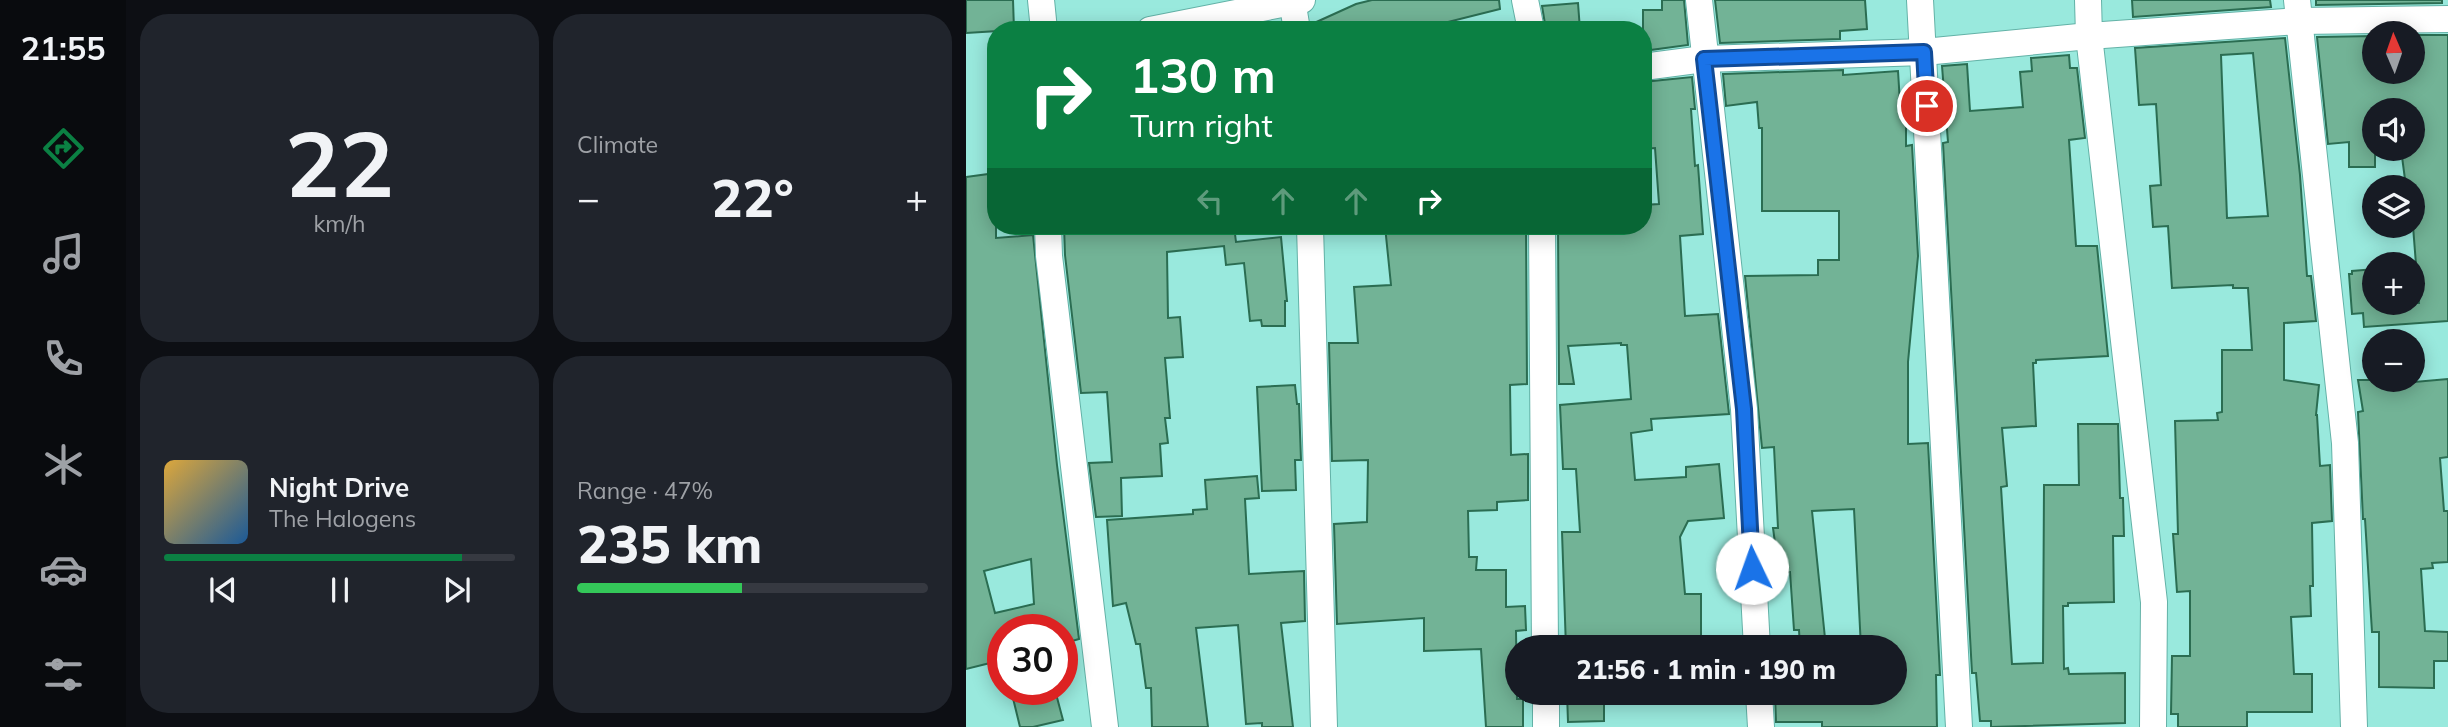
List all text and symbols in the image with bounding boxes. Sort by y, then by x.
north arrow [2362,21,2426,84]
map controls [2362,21,2425,392]
text: 21:55 [21,28,105,68]
text: 130 m [1130,44,1276,105]
icon: right [1015,49,1106,140]
pin [1897,76,1957,136]
icon: arrive [1908,87,1946,125]
button: sound [2362,98,2425,161]
text: Turn right [1130,105,1273,145]
text: 22 [285,106,394,220]
icon: directions [39,124,88,173]
text: Climate [577,130,658,159]
text: 22° [711,165,794,230]
text: − [577,174,600,222]
text: + [905,174,928,222]
button: layers [2362,175,2425,238]
icon: left [1191,182,1229,220]
icon: ahead [1264,182,1302,220]
icon: ahead [1337,182,1375,220]
icon: right [1410,182,1448,220]
text: km/h [313,209,366,238]
icon: music [39,229,88,278]
button: + [2362,252,2425,315]
button: − [2362,329,2425,392]
icon: phone [39,334,88,383]
icon: climate [39,440,88,489]
text: Night Drive [269,471,409,504]
text: Range · 47% [577,476,713,505]
text: The Halogens [269,504,416,533]
text: 235 km [577,511,762,576]
position arrow [1715,531,1789,605]
icon: car [39,545,88,594]
icon: previous [204,571,242,609]
icon: pause [321,571,359,609]
icon: next [438,571,476,609]
speed limit sign: 30 [987,614,1078,705]
icon: filters [39,650,88,699]
text: 21:56 · 1 min · 190 m [1576,653,1836,686]

